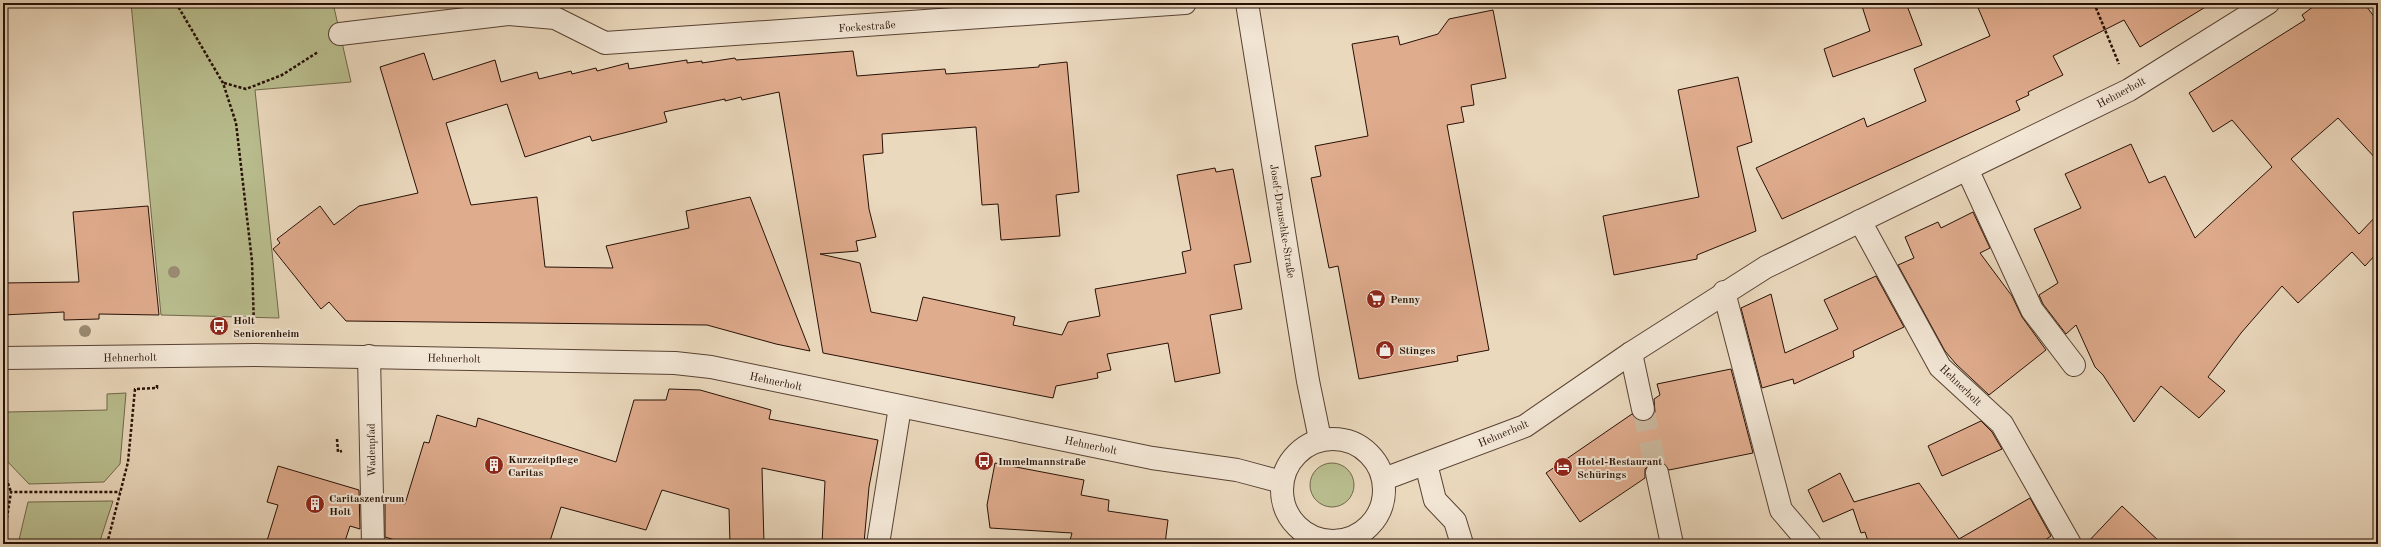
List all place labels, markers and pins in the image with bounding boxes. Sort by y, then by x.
supermarket icon: Penny [1365,288,1387,310]
place label: Penny [1390,295,1421,306]
bus stop icon: Holt Seniorenheim [208,315,230,337]
place label: Holt Seniorenheim [233,316,300,340]
shop icon: Stinges [1374,339,1396,361]
place label: Stinges [1399,346,1435,357]
bus stop icon: Immelmannstraße [973,450,995,472]
building icon: Kurzzeitpflege Caritas [483,454,505,476]
place label: Kurzzeitpflege Caritas [508,455,579,479]
hotel icon: Hotel-Restaurant Schürings [1552,456,1574,478]
place label: Immelmannstraße [998,457,1086,468]
place label: Hotel-Restaurant Schürings [1577,457,1662,481]
building icon: Caritaszentrum Holt [304,493,326,515]
place label: Caritaszentrum Holt [329,494,404,518]

